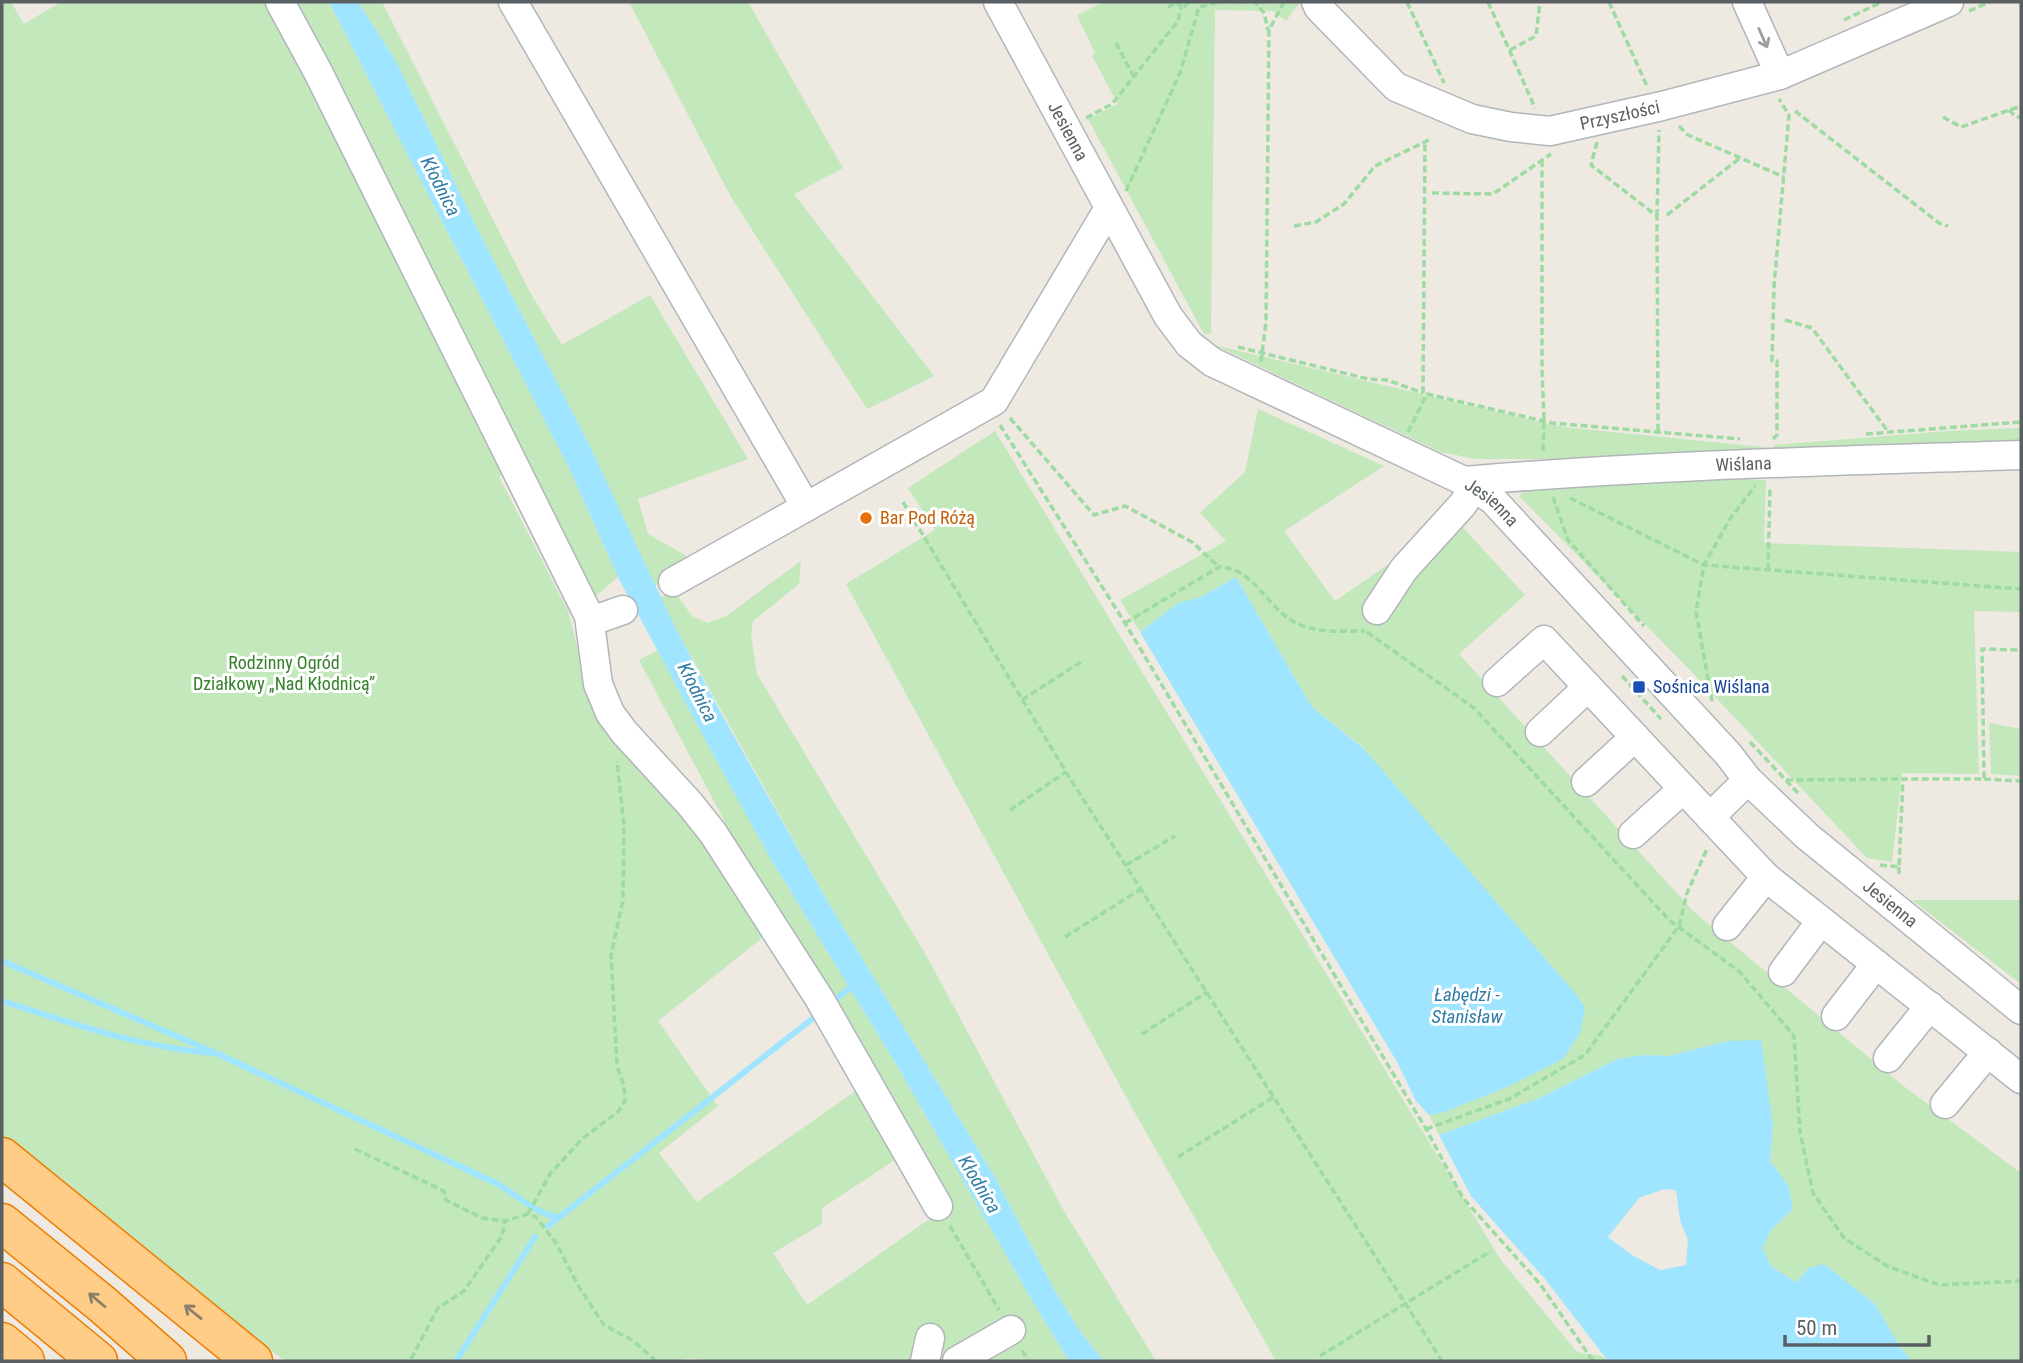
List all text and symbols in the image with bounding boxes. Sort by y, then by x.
one-way arrow [1757,27,1770,48]
street label: Przyszłości [1578,96,1662,134]
street label: Jesienna [1044,98,1093,164]
water label: Kłodnica [416,153,465,220]
street label: Wiślana [1715,452,1772,475]
street label: Jesienna [1461,473,1523,531]
place label: Bar Pod Różą [880,507,975,528]
marker: Bar Pod Różą [858,510,874,526]
park label: Rodzinny Ogród Działkowy „Nad Kłodnicą” [193,652,375,694]
water label: Kłodnica [673,659,722,726]
place label: Sośnica Wiślana [1653,676,1770,697]
marker: Sośnica Wiślana [1631,679,1647,695]
street label: Jesienna [1859,875,1922,932]
water label: Łabędzi - Stanisław [1432,983,1503,1028]
water label: Kłodnica [953,1151,1006,1217]
one-way arrow [89,1292,107,1308]
one-way arrow [185,1304,203,1319]
scale bar [1785,1304,1928,1348]
text: 50 m [1796,1316,1837,1340]

